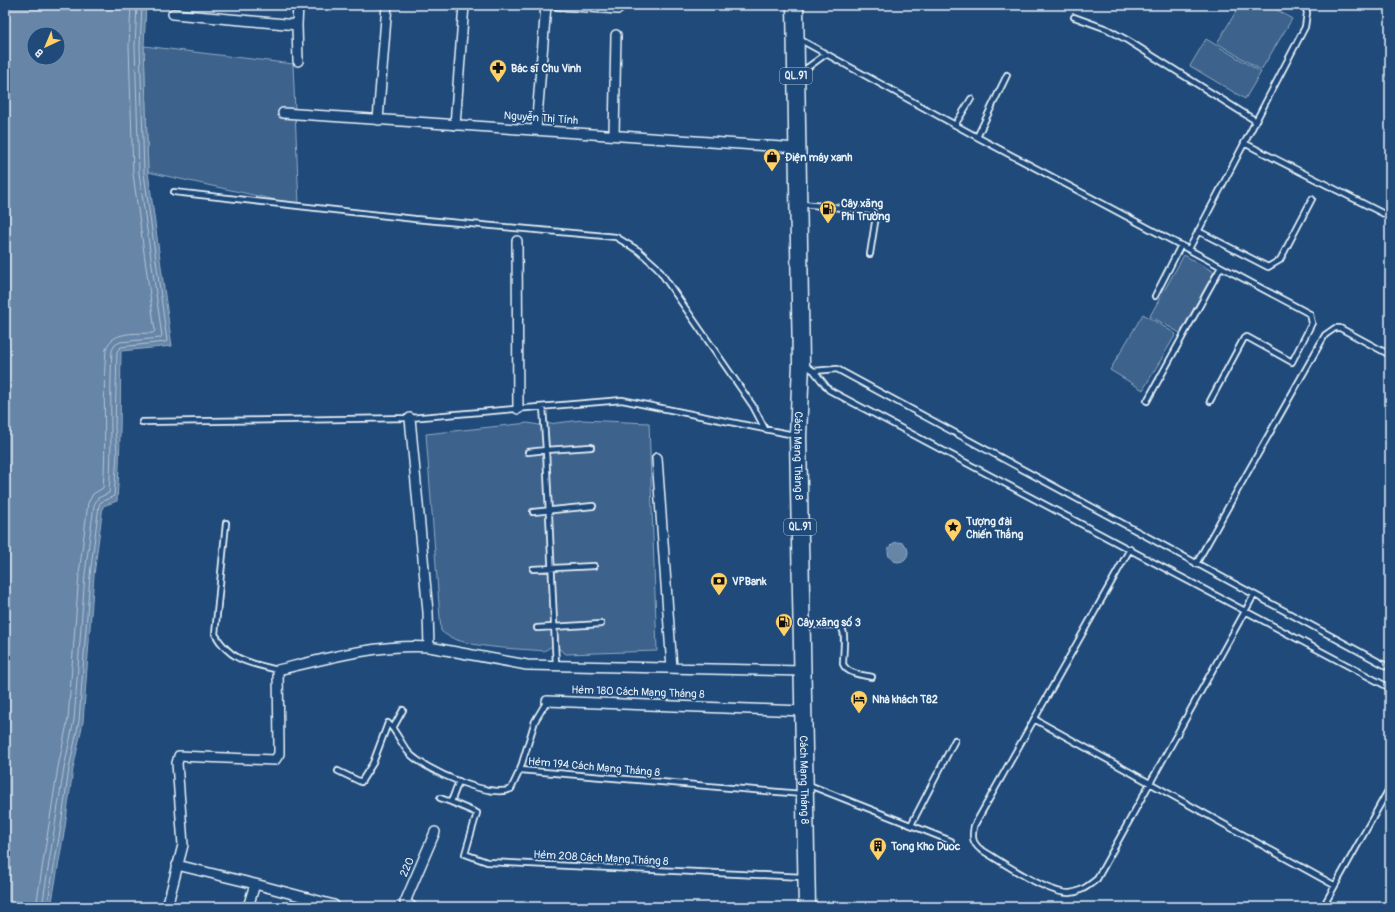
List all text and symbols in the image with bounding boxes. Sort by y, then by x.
north arrow [26,26,66,66]
text: B [33,46,46,60]
pharmacy icon: Bác sĩ Chu Vinh [488,58,508,83]
place label: Bác sĩ Chu Vinh [511,62,581,75]
road number: QL.91 [780,68,812,84]
street label: Nguyễn Thị Tính [503,108,579,127]
shop icon: Điện máy xanh [762,147,782,172]
place label: Điện máy xanh [785,151,852,164]
place label: Cây xăng Phi Trường [841,197,891,223]
fuel station icon: Cây xăng Phi Trường [818,199,838,224]
street label: Cách Mạng Tháng 8 [791,411,806,501]
place label: Tượng đài Chiến Thắng [965,515,1024,541]
place icon: Tượng đài Chiến Thắng [943,517,963,542]
road number: QL.91 [784,519,816,535]
bank icon: VPBank [709,571,729,596]
place label: VPBank [732,575,767,588]
fuel station icon: Cây xăng số 3 [774,612,794,637]
place label: Cây xăng số 3 [797,615,861,629]
street label: Hẻm 180 Cách Mạng Tháng 8 [571,683,705,701]
hotel icon: Nhà khách T82 [849,689,869,714]
place label: Nhà khách T82 [872,693,938,706]
street label: Cách Mạng Tháng 8 [797,735,812,825]
street label: Hẻm 194 Cách Mạng Tháng 8 [527,755,661,779]
building icon: Tong Kho Duoc [868,836,888,861]
place label: Tong Kho Duoc [890,840,961,853]
street label: Hẻm 208 Cách Mạng Tháng 8 [533,848,669,868]
street label: 220 [397,855,417,879]

